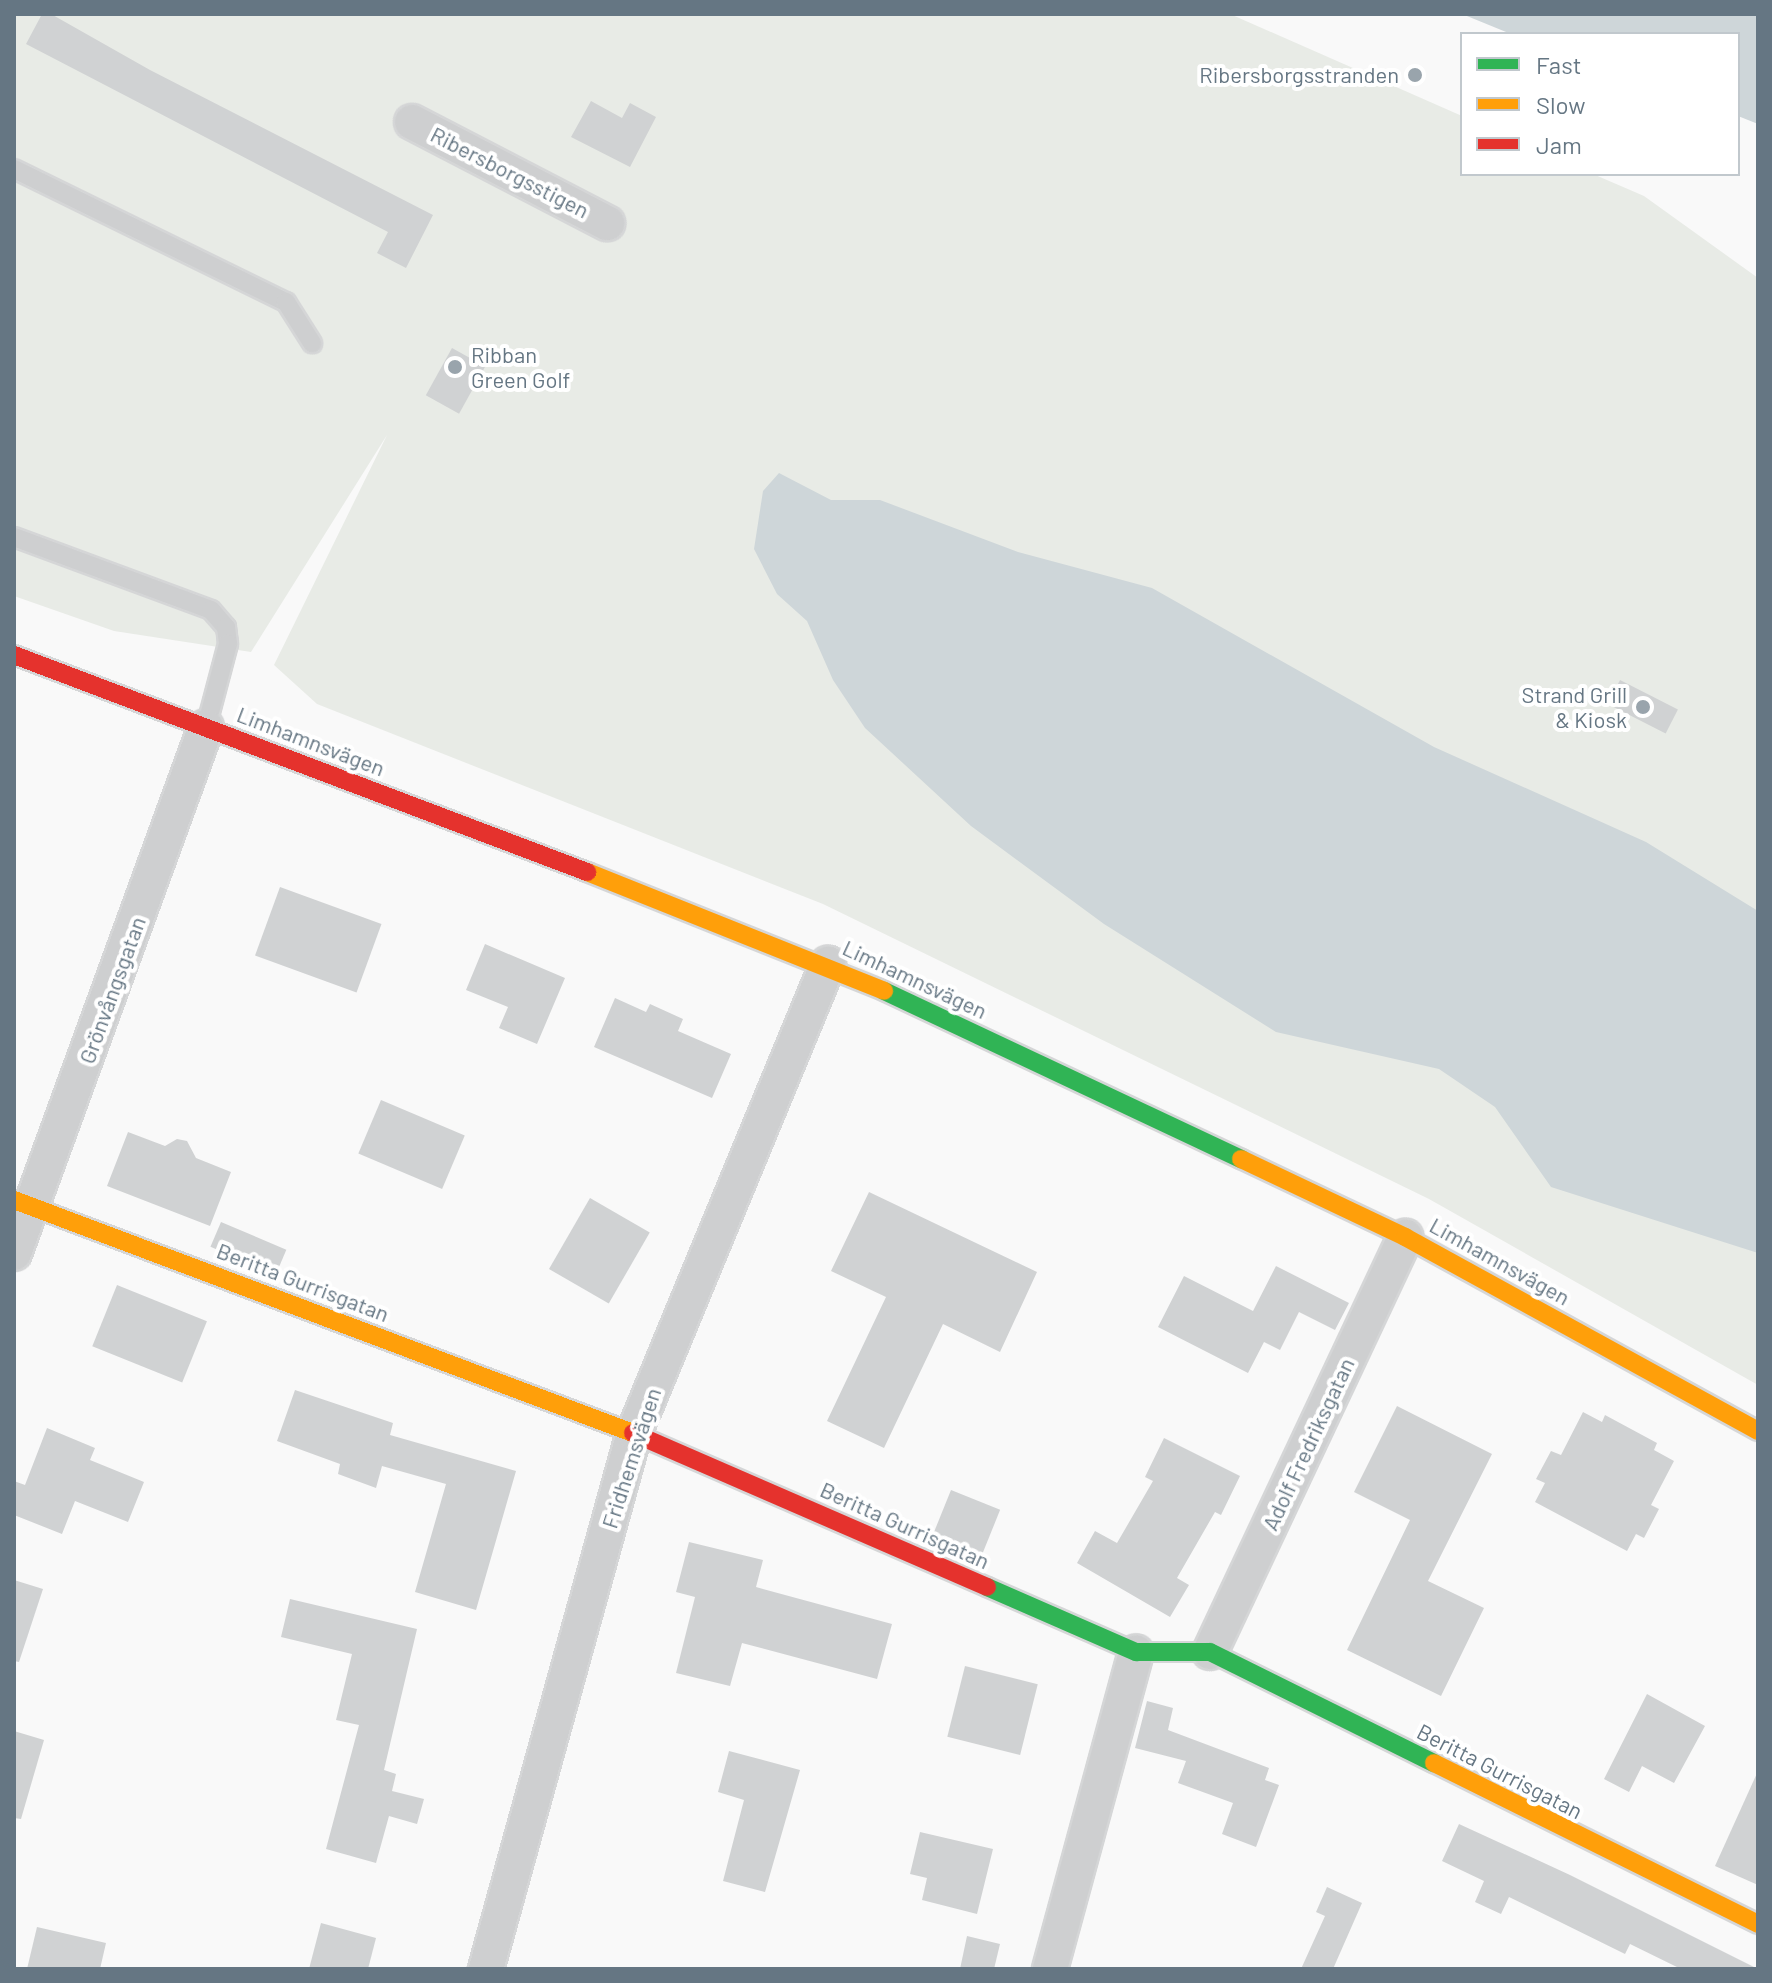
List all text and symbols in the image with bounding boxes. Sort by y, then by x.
legend [1460,32,1740,176]
text: Fast [1536,50,1581,79]
place label: Ribersborgsstranden [1199,62,1399,88]
marker: Ribersborgsstranden [1406,66,1424,84]
text: Slow [1536,90,1585,119]
street label: Ribersborgsstigen [426,121,594,223]
text: Jam [1536,130,1582,159]
place label: Ribban Green Golf [471,341,570,392]
marker: Ribban Green Golf [446,358,464,376]
place label: Strand Grill & Kiosk [1522,681,1627,732]
marker: Strand Grill & Kiosk [1634,698,1652,716]
street label: Limhamnsvägen [233,701,389,781]
street label: Grönvångsgatan [73,913,151,1067]
street label: Limhamnsvägen [839,934,991,1024]
street label: Limhamnsvägen [1425,1212,1575,1310]
street label: Beritta Gurrisgatan [213,1237,393,1327]
street label: Adolf Fredriksgatan [1256,1354,1360,1534]
street label: Fridhemsvägen [596,1384,666,1532]
street label: Beritta Gurrisgatan [816,1476,994,1574]
street label: Beritta Gurrisgatan [1413,1718,1587,1824]

